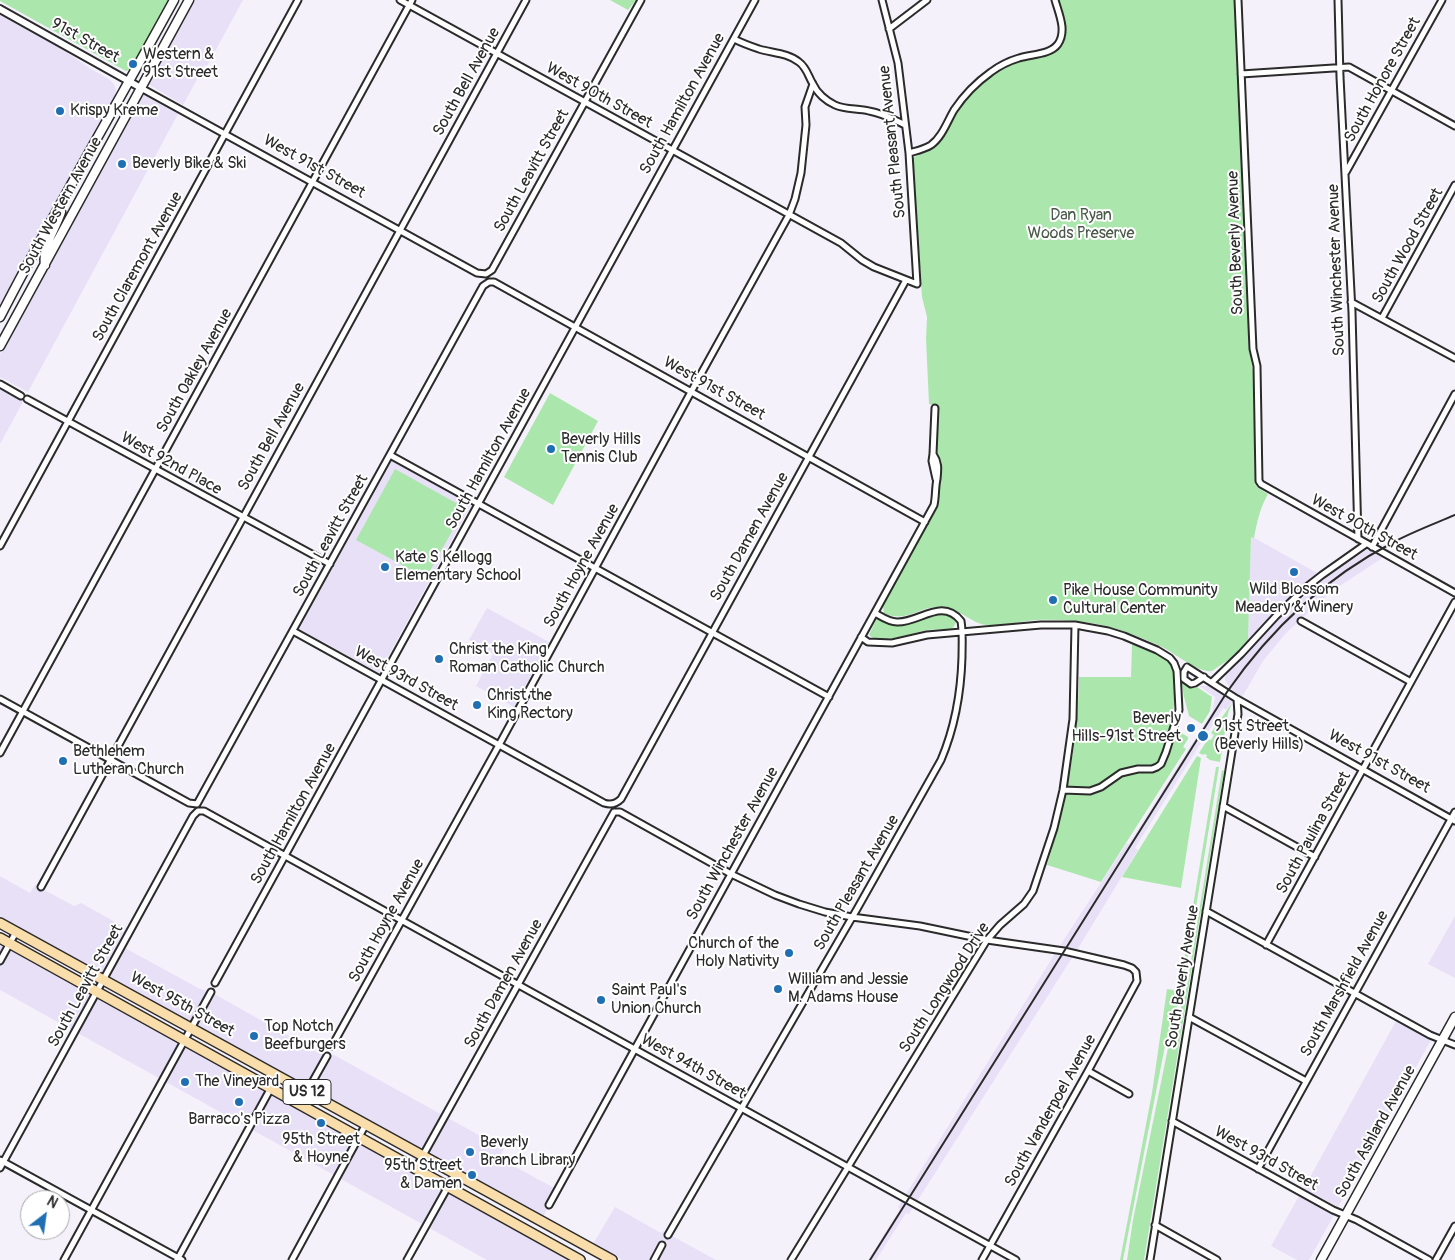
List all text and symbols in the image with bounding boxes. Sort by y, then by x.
street label: 91st Street [48,14,122,68]
street label: South Honore Street [1341,14,1425,146]
street label: South Bell Avenue [429,25,505,139]
street label: South Hamilton Avenue [636,30,730,178]
place label: Western & 91st Street [143,45,218,83]
marker: Western & 91st Street [127,58,139,70]
street label: West 90th Street [542,59,656,133]
street label: South Pleasant Avenue [875,65,911,219]
place label: Krispy Kreme [70,101,158,121]
marker: Krispy Kreme [54,105,66,117]
street label: South Leavitt Street [490,106,574,236]
street label: West 91st Street [260,131,368,203]
street label: South Western Avenue [15,134,107,278]
place label: Beverly Bike & Ski [132,154,246,174]
marker: Beverly Bike & Ski [116,158,128,170]
street label: South Beverly Avenue [1224,170,1248,316]
street label: South Winchester Avenue [1324,184,1350,356]
street label: South Wood Street [1368,185,1448,307]
street label: South Claremont Avenue [89,189,187,345]
park label: Dan Ryan Woods Preserve [1028,206,1134,244]
street label: South Oakley Avenue [153,306,237,436]
street label: West 91st Street [660,353,768,425]
street label: South Bell Avenue [234,380,310,494]
street label: South Hamilton Avenue [442,385,536,533]
street label: West 92nd Place [117,428,225,500]
place label: Beverly Hills Tennis Club [561,430,641,468]
marker: Beverly Hills Tennis Club [545,443,557,455]
street label: South Damen Avenue [707,469,793,605]
street label: South Leavitt Street [289,471,373,601]
street label: West 90th Street [1307,491,1421,565]
street label: South Hoyne Avenue [540,501,624,631]
place label: Kate S Kellogg Elementary School [395,548,521,586]
marker: Kate S Kellogg Elementary School [379,561,391,573]
marker: Wild Blossom Meadery & Winery [1288,566,1300,578]
place label: Wild Blossom Meadery & Winery [1235,580,1353,618]
place label: Pike House Community Cultural Center [1063,581,1218,619]
marker: Pike House Community Cultural Center [1047,594,1059,606]
place label: Christ the King Roman Catholic Church [449,640,604,678]
street label: West 93rd Street [351,643,461,715]
marker: Christ the King Roman Catholic Church [433,653,445,665]
place label: Christ the King Rectory [487,686,573,724]
marker: Christ the King Rectory [471,699,483,711]
place label: Beverly Hills-91st Street [1071,709,1181,747]
place label: 91st Street (Beverly Hills) [1214,717,1304,755]
marker: Beverly Hills-91st Street [1185,722,1197,734]
street label: West 91st Street [1325,726,1433,798]
marker: 91st Street (Beverly Hills) [1196,729,1210,743]
street label: South Hamilton Avenue [247,740,341,888]
place label: Bethlehem Lutheran Church [73,742,184,780]
marker: Bethlehem Lutheran Church [57,755,69,767]
street label: South Winchester Avenue [683,764,783,924]
street label: South Paulina Street [1272,769,1356,897]
street label: South Pleasant Avenue [810,812,904,954]
street label: South Hoyne Avenue [345,856,429,986]
street label: South Beverly Avenue [1162,904,1204,1050]
street label: South Marshfield Avenue [1297,908,1393,1060]
street label: South Damen Avenue [461,916,547,1052]
street label: South Longwood Drive [896,919,994,1057]
street label: South Leavitt Street [44,921,128,1051]
place label: Church of the Holy Nativity [688,934,779,972]
marker: Church of the Holy Nativity [783,947,795,959]
street label: West 95th Street [126,968,238,1042]
place label: William and Jessie M. Adams House [788,970,908,1008]
place label: Saint Paul's Union Church [611,981,701,1019]
marker: William and Jessie M. Adams House [772,983,784,995]
marker: Saint Paul's Union Church [595,994,607,1006]
place label: Top Notch Beefburgers [264,1017,346,1055]
marker: Top Notch Beefburgers [248,1030,260,1042]
street label: West 94th Street [637,1030,749,1104]
street label: South Vanderpoel Avenue [1001,1032,1101,1190]
street label: South Ashland Avenue [1332,1062,1420,1202]
place label: The Vineyard [195,1072,279,1092]
marker: The Vineyard [179,1076,191,1088]
road number: US 12 [283,1080,331,1104]
marker: Barraco's Pizza [233,1096,245,1108]
place label: Barraco's Pizza [188,1110,290,1130]
marker: 95th Street & Hoyne [315,1117,327,1129]
street label: West 93rd Street [1211,1123,1321,1195]
place label: 95th Street & Hoyne [282,1130,360,1168]
place label: Beverly Branch Library [480,1133,575,1171]
marker: Beverly Branch Library [464,1146,476,1158]
place label: 95th Street & Damen [384,1156,462,1194]
marker: 95th Street & Damen [466,1169,478,1181]
north arrow [20,1190,70,1240]
text: N [44,1193,61,1212]

